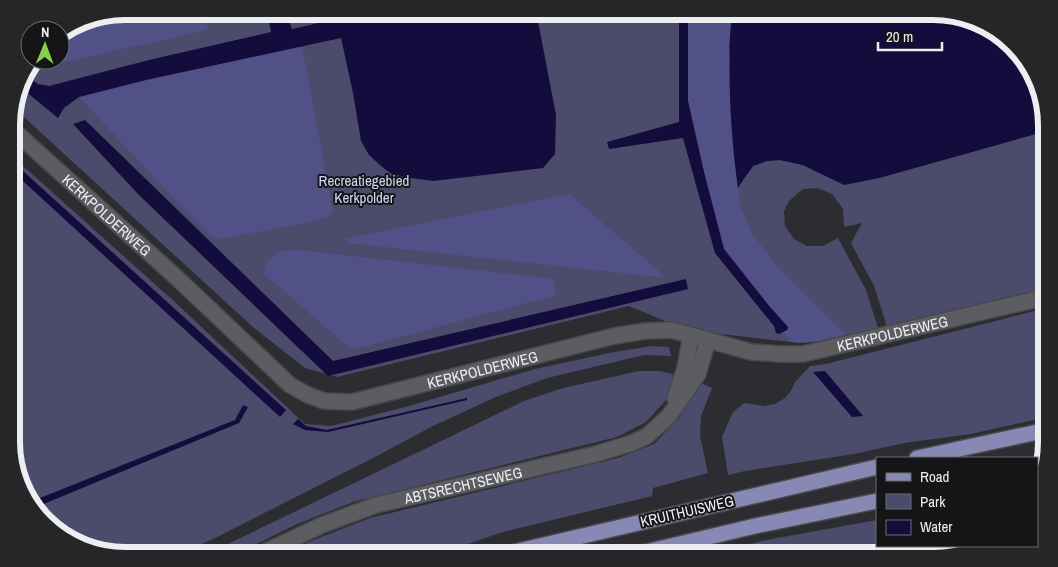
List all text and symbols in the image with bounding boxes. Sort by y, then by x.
north arrow [20,20,70,70]
scale bar [878,20,942,52]
text: N [41,23,50,41]
text: 20 m [886,26,913,47]
street label: KERKPOLDERWEG [58,169,156,261]
park label: Recreatiegebied Kerkpolder [319,170,409,208]
street label: KERKPOLDERWEG [835,310,950,356]
street label: KERKPOLDERWEG [425,345,540,393]
legend [876,457,1038,547]
street label: ABTSRECHTSEWEG [401,461,524,509]
text: Road [920,466,949,487]
street label: KRUITHUISWEG [638,490,736,532]
text: Park [920,491,946,512]
text: Water [920,516,952,537]

